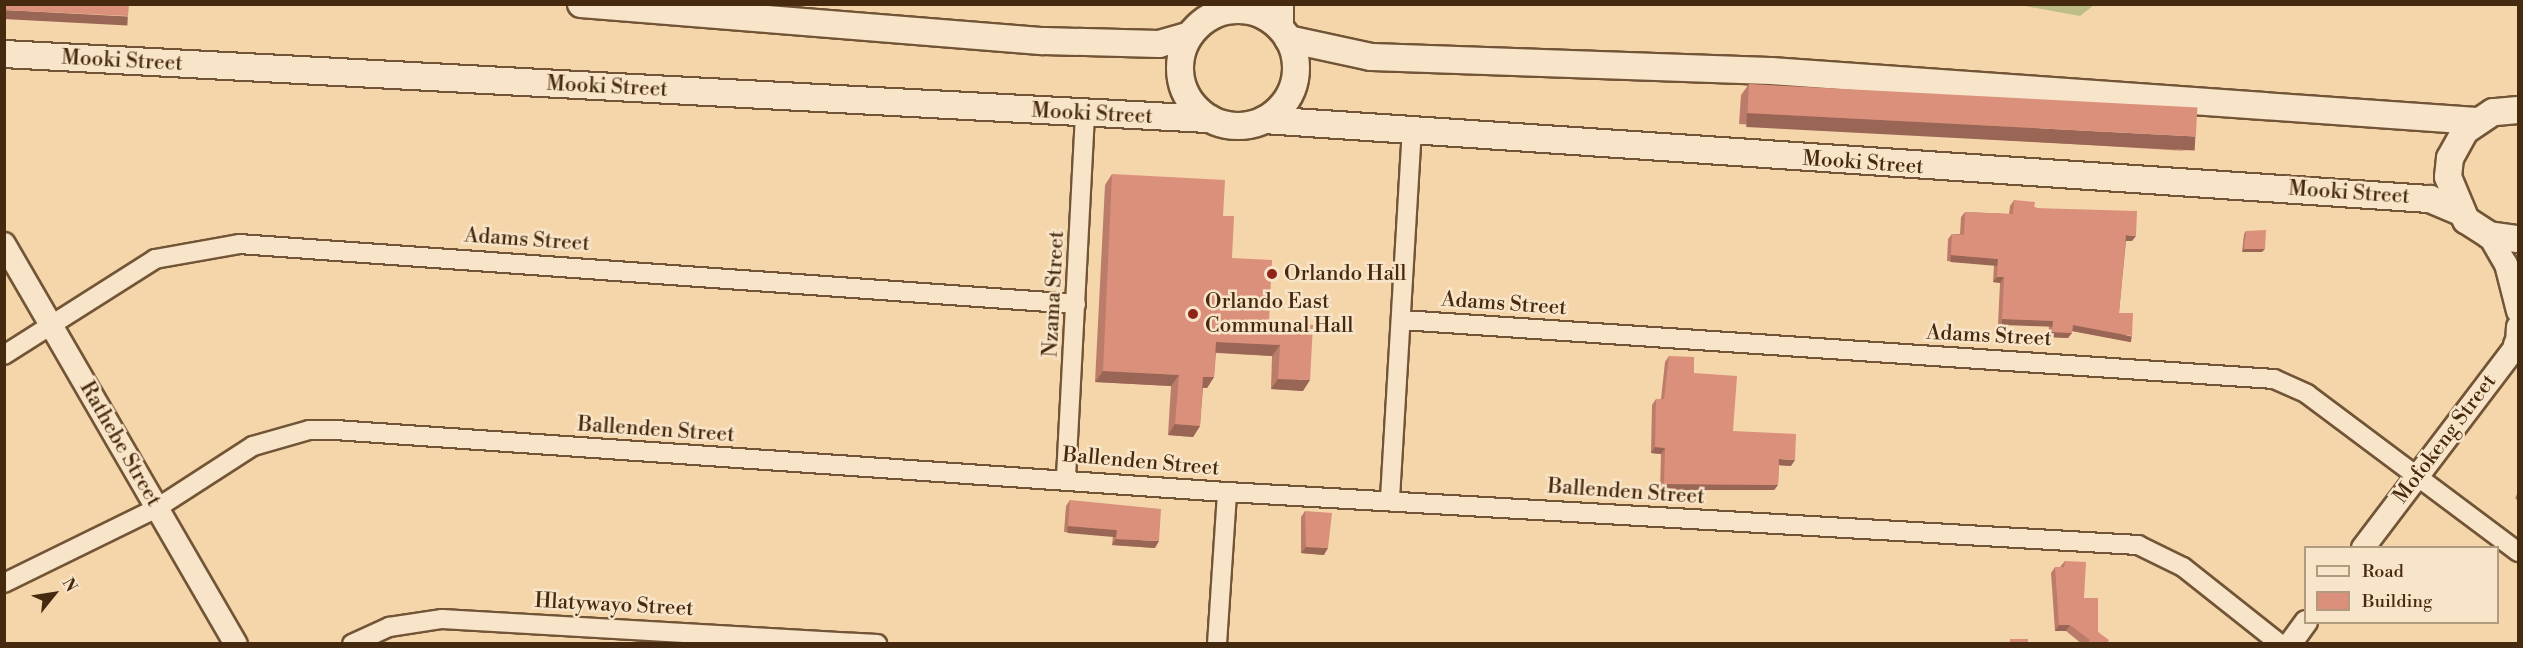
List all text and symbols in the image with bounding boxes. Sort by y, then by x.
street label: Mooki Street [61,45,183,77]
street label: Mooki Street [546,71,668,103]
street label: Mooki Street [1031,98,1153,130]
street label: Mooki Street [1802,146,1924,180]
street label: Mooki Street [2288,176,2410,210]
street label: Adams Street [463,223,591,257]
street label: Nzama Street [1038,230,1070,358]
place label: Orlando Hall [1284,261,1406,287]
marker: Orlando Hall [1265,267,1279,281]
street label: Adams Street [1440,287,1568,321]
place label: Orlando East Communal Hall [1205,289,1354,339]
marker: Orlando East Communal Hall [1186,307,1200,321]
street label: Adams Street [1926,320,2052,352]
street label: Mofokeng Street [2388,369,2502,509]
street label: Rathebe Street [74,377,166,511]
street label: Ballenden Street [577,412,735,448]
street label: Ballenden Street [1062,443,1220,481]
street label: Ballenden Street [1547,474,1705,510]
legend [2304,546,2499,624]
text: Road [2362,560,2404,583]
north arrow [24,564,84,624]
text: N [58,575,81,595]
street label: Hlatywayo Street [534,588,694,622]
text: Building [2362,590,2432,613]

